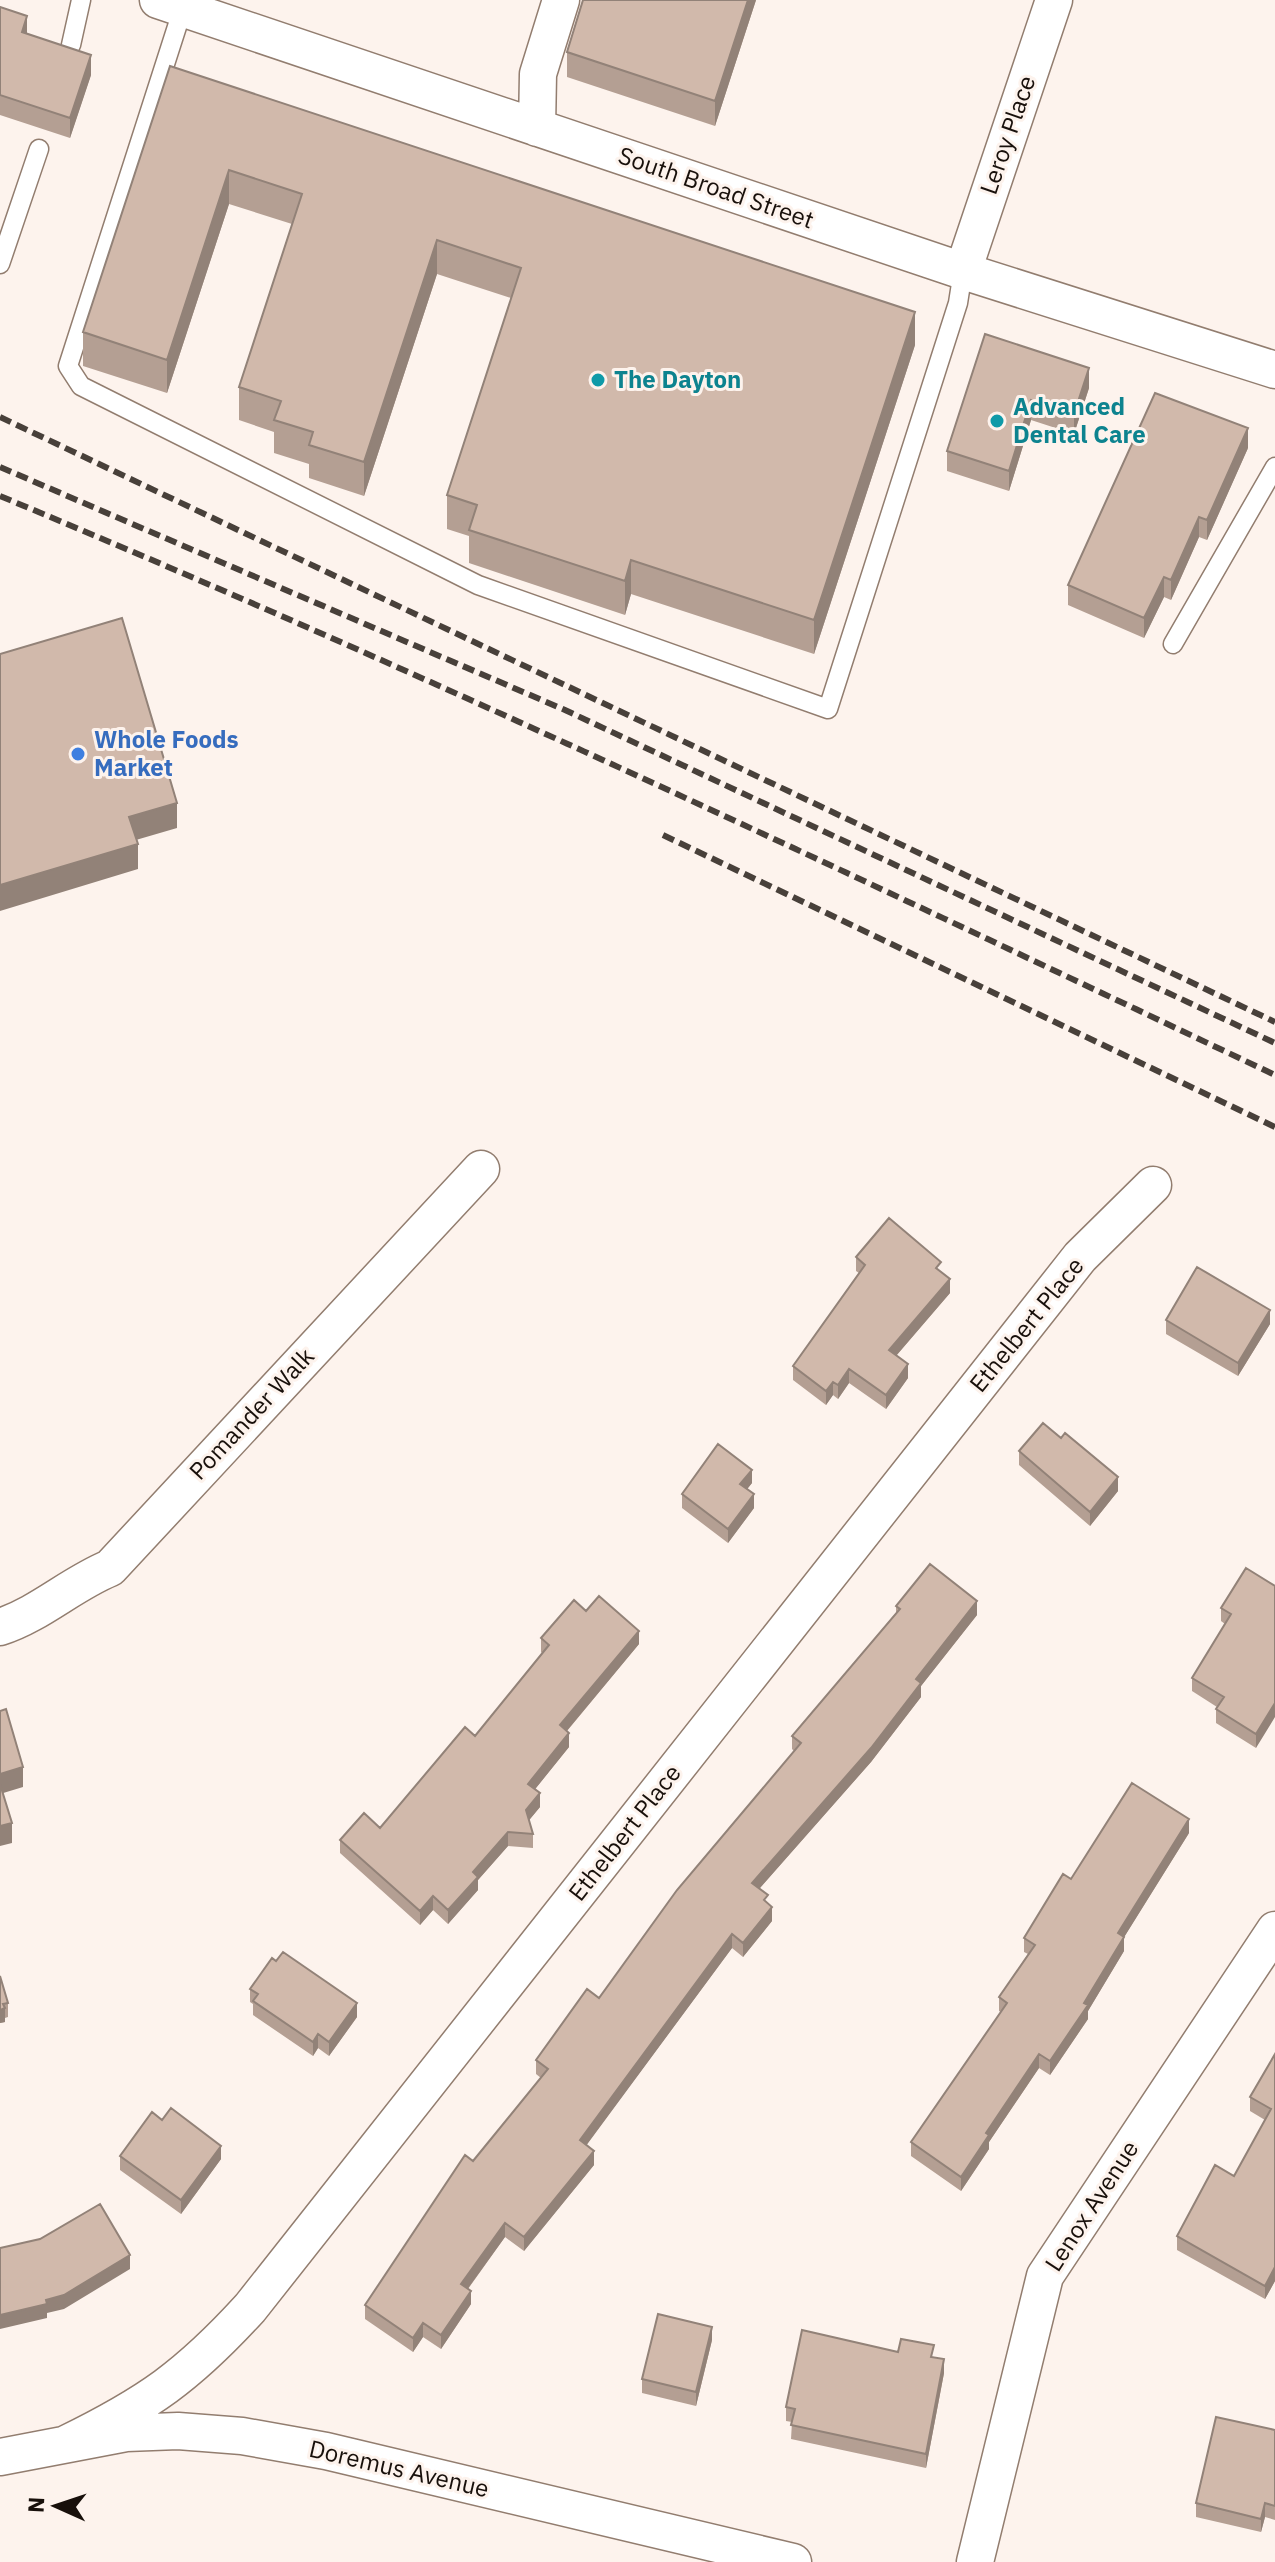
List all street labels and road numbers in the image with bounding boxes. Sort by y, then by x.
street label: Leroy Place [972,71,1042,198]
street label: South Broad Street [614,139,818,236]
street label: Ethelbert Place [962,1250,1091,1398]
street label: Pomander Walk [182,1340,321,1486]
street label: Ethelbert Place [561,1758,688,1907]
street label: Lenox Avenue [1037,2134,1145,2277]
street label: Doremus Avenue [306,2432,492,2504]

